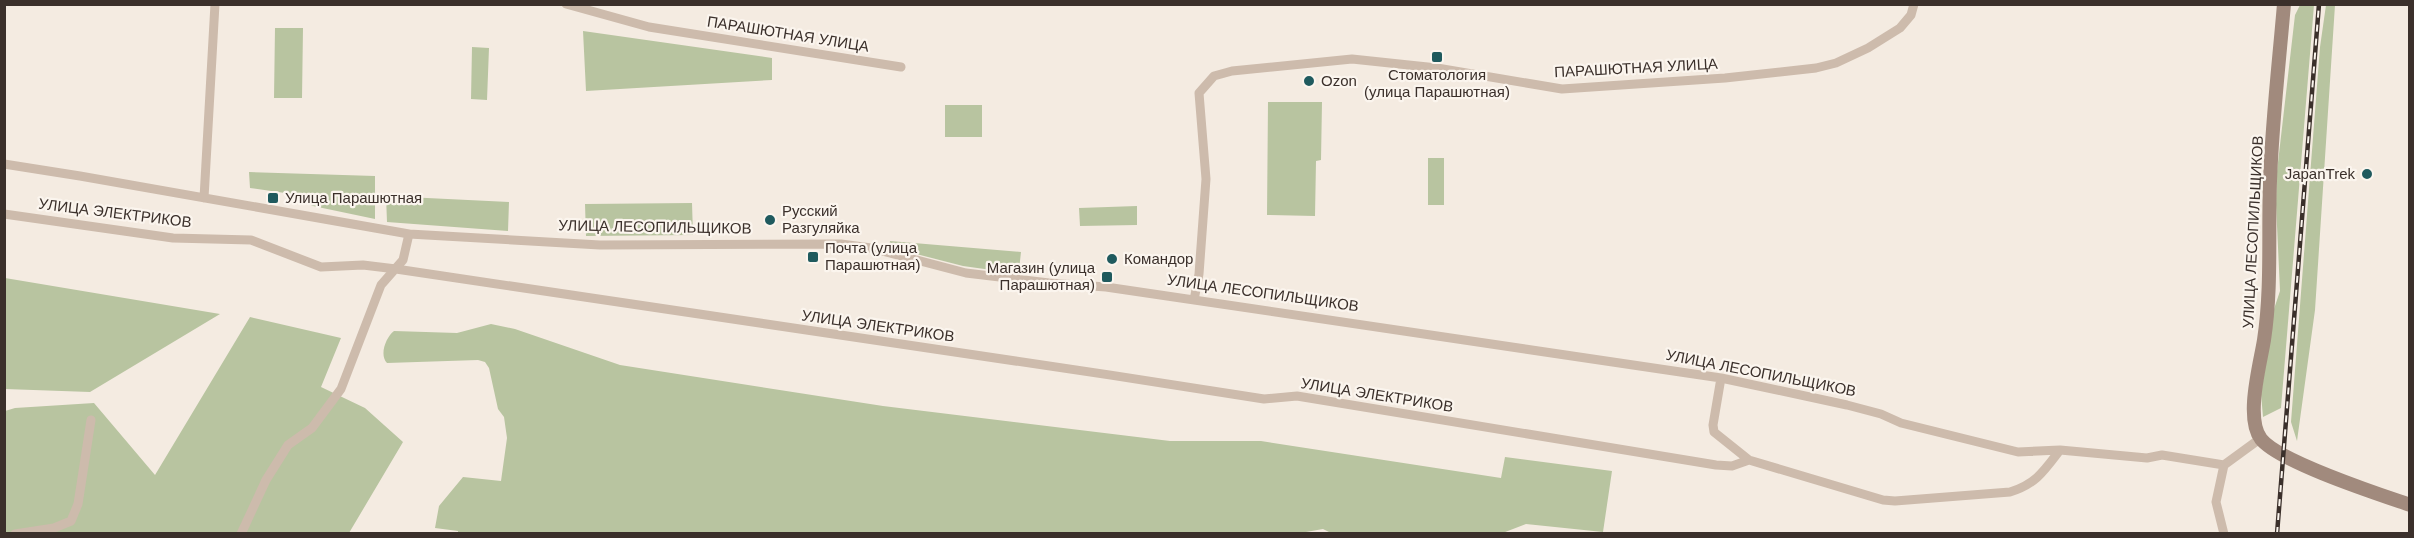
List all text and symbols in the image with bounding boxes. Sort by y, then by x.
street label: ПАРАШЮТНАЯ УЛИЦА [706,12,870,55]
marker: Стоматология (улица Парашютная) [1430,50,1444,64]
street label: ПАРАШЮТНАЯ УЛИЦА [1554,55,1718,80]
place label: Стоматология (улица Парашютная) [1364,66,1510,100]
place label: Ozon [1321,72,1357,89]
marker: Ozon [1302,74,1316,88]
street label: УЛИЦА ЛЕСОПИЛЬЩИКОВ [2239,135,2266,329]
place label: JapanTrek [2285,165,2356,182]
marker: JapanTrek [2360,167,2374,181]
place label: Улица Парашютная [285,189,422,206]
marker: Улица Парашютная [266,191,280,205]
street label: УЛИЦА ЭЛЕКТРИКОВ [38,195,193,230]
place label: Русский Разгуляйка [782,202,860,236]
marker: Русский Разгуляйка [763,213,777,227]
street label: УЛИЦА ЛЕСОПИЛЬЩИКОВ [558,216,752,237]
place label: Почта (улица Парашютная) [825,239,920,273]
marker: Почта (улица Парашютная) [806,250,820,264]
place label: Командор [1124,250,1193,267]
marker: Командор [1105,252,1119,266]
place label: Магазин (улица Парашютная) [987,259,1096,293]
marker: Магазин (улица Парашютная) [1100,270,1114,284]
street label: УЛИЦА ЛЕСОПИЛЬЩИКОВ [1166,271,1360,314]
street label: УЛИЦА ЭЛЕКТРИКОВ [801,306,955,345]
street label: УЛИЦА ЛЕСОПИЛЬЩИКОВ [1665,346,1858,399]
street label: УЛИЦА ЭЛЕКТРИКОВ [1300,374,1454,415]

